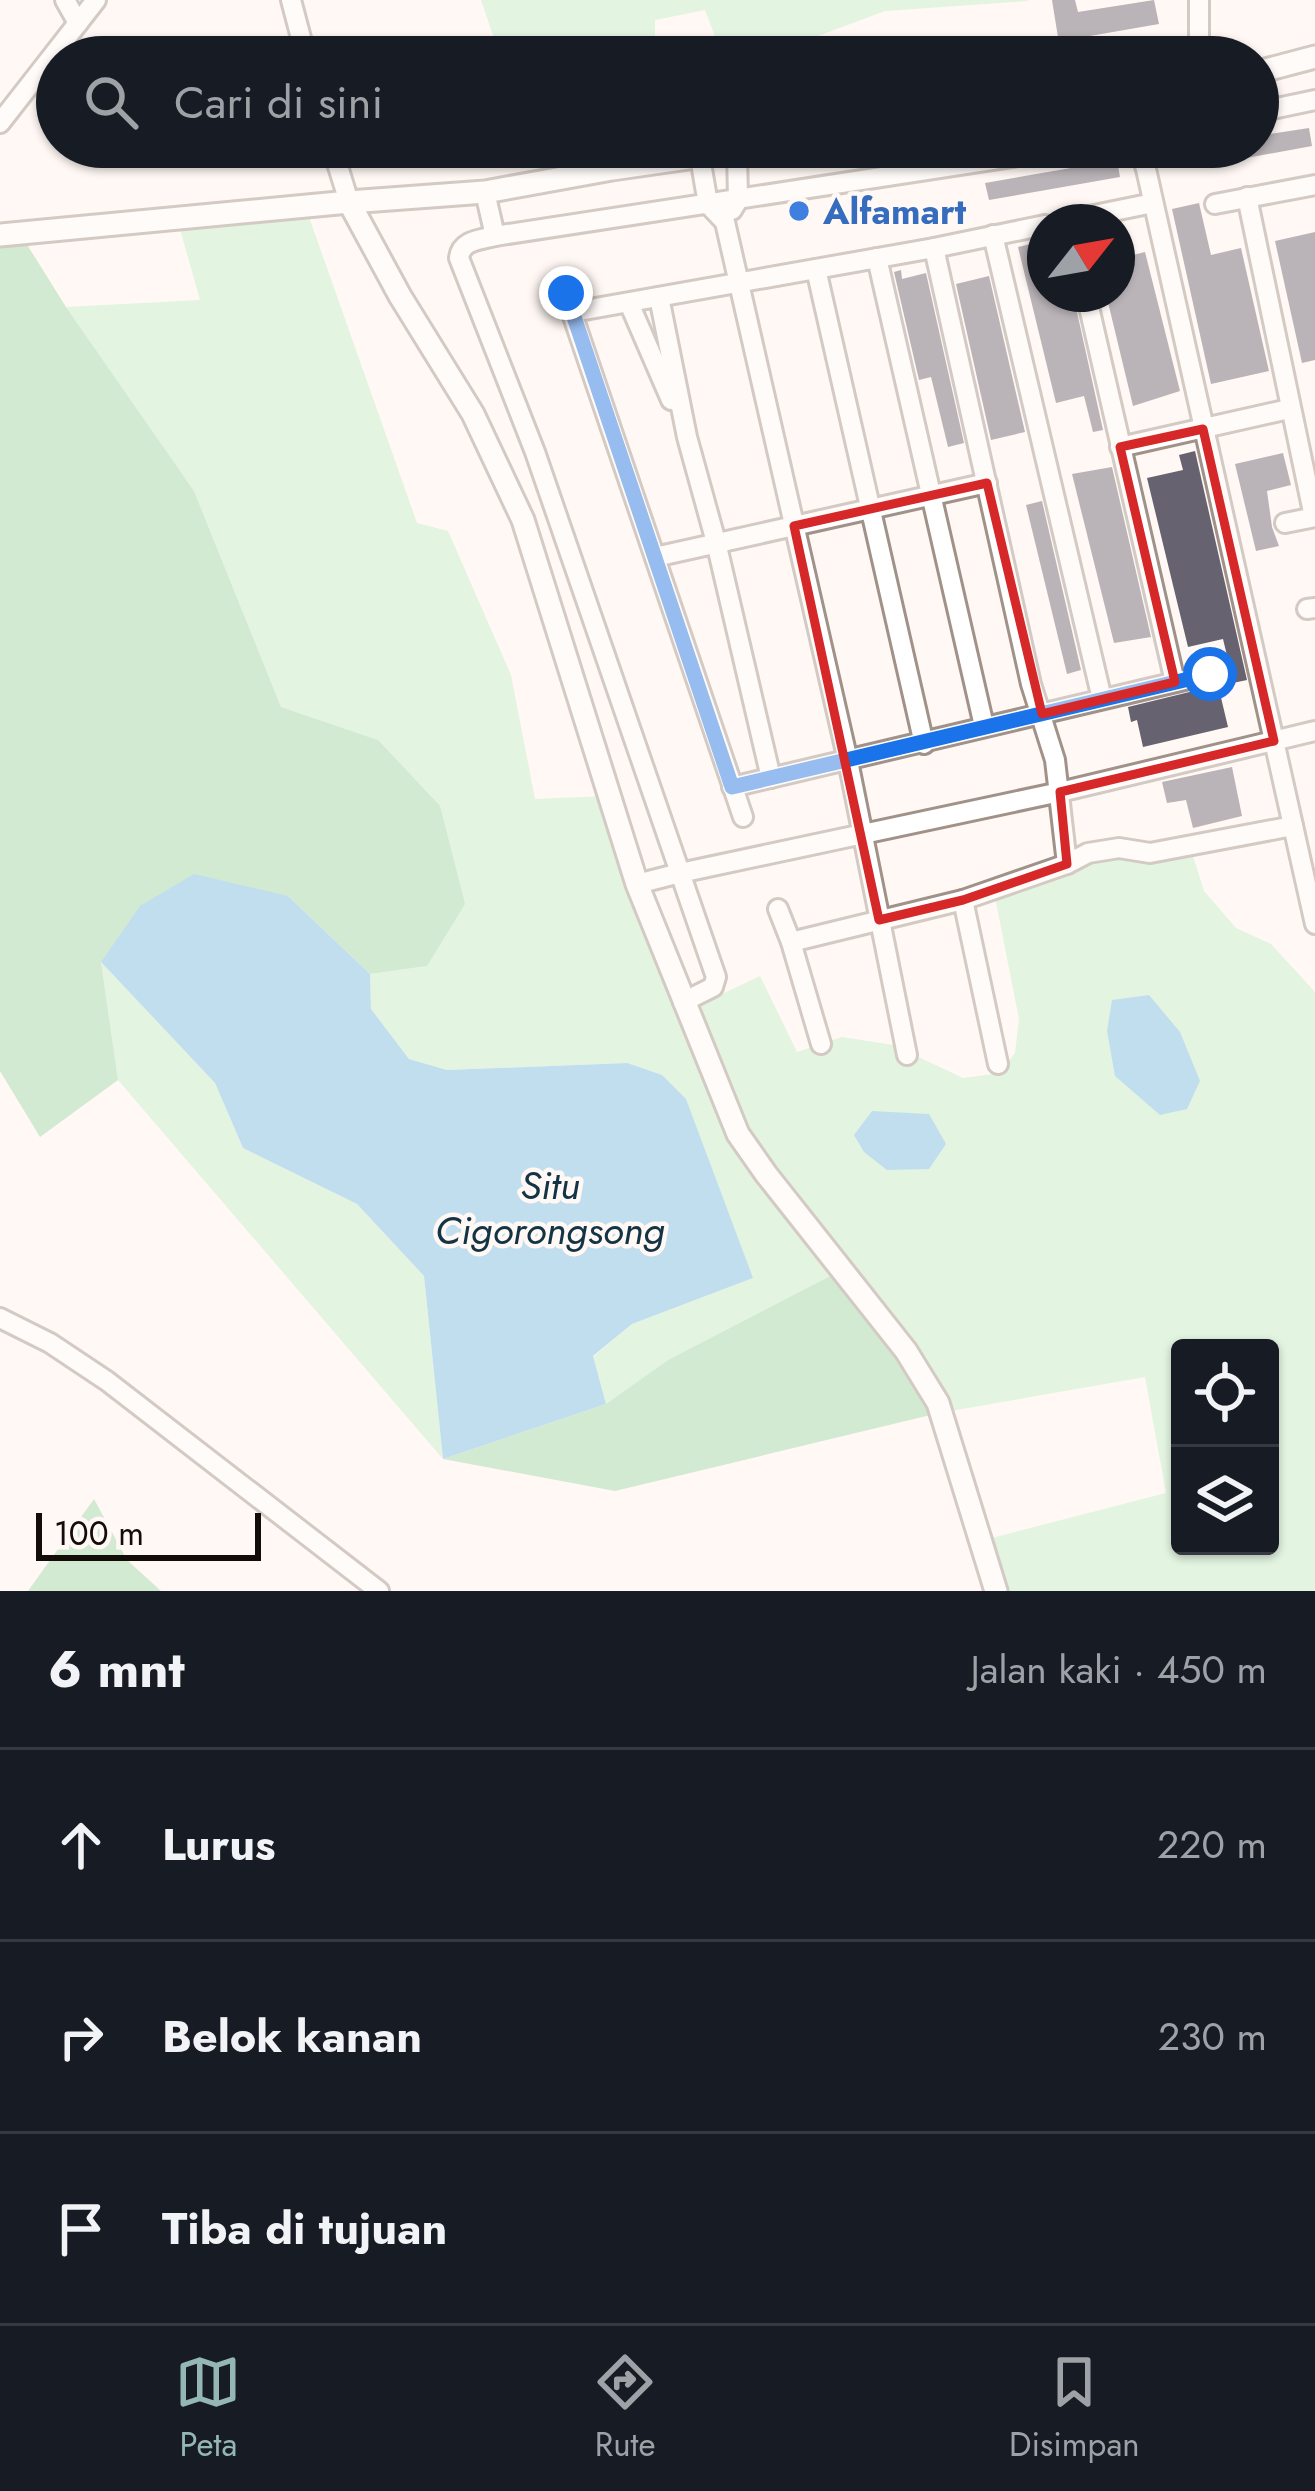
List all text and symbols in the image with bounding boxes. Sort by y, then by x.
search box [36,36,1279,168]
icon: search [78,69,144,135]
text: Cari di sini [174,70,383,135]
place label: Alfamart [822,185,967,237]
marker: Alfamart [786,198,812,224]
north arrow [1027,204,1135,312]
route end [539,266,593,320]
route start [1183,647,1237,701]
water label: Situ Cigorongsong [435,1157,665,1259]
map controls [1171,1339,1279,1555]
button: locate [1171,1339,1279,1447]
button: layers [1171,1447,1279,1555]
scale bar [36,1507,261,1560]
text: 100 m [54,1510,144,1557]
text: 6 mnt [48,1632,185,1706]
text: Jalan kaki · 450 m [970,1641,1267,1698]
icon: ahead [48,1812,114,1878]
text: Lurus [162,1812,276,1877]
text: 220 m [1157,1816,1267,1873]
icon: right [48,2004,114,2070]
text: Belok kanan [162,2004,422,2069]
text: 230 m [1158,2008,1267,2065]
icon: arrive [48,2196,114,2262]
text: Tiba di tujuan [162,2196,447,2261]
tab: Peta [175,2349,241,2468]
tab: Rute [592,2349,658,2468]
tab: Disimpan [1009,2349,1140,2468]

